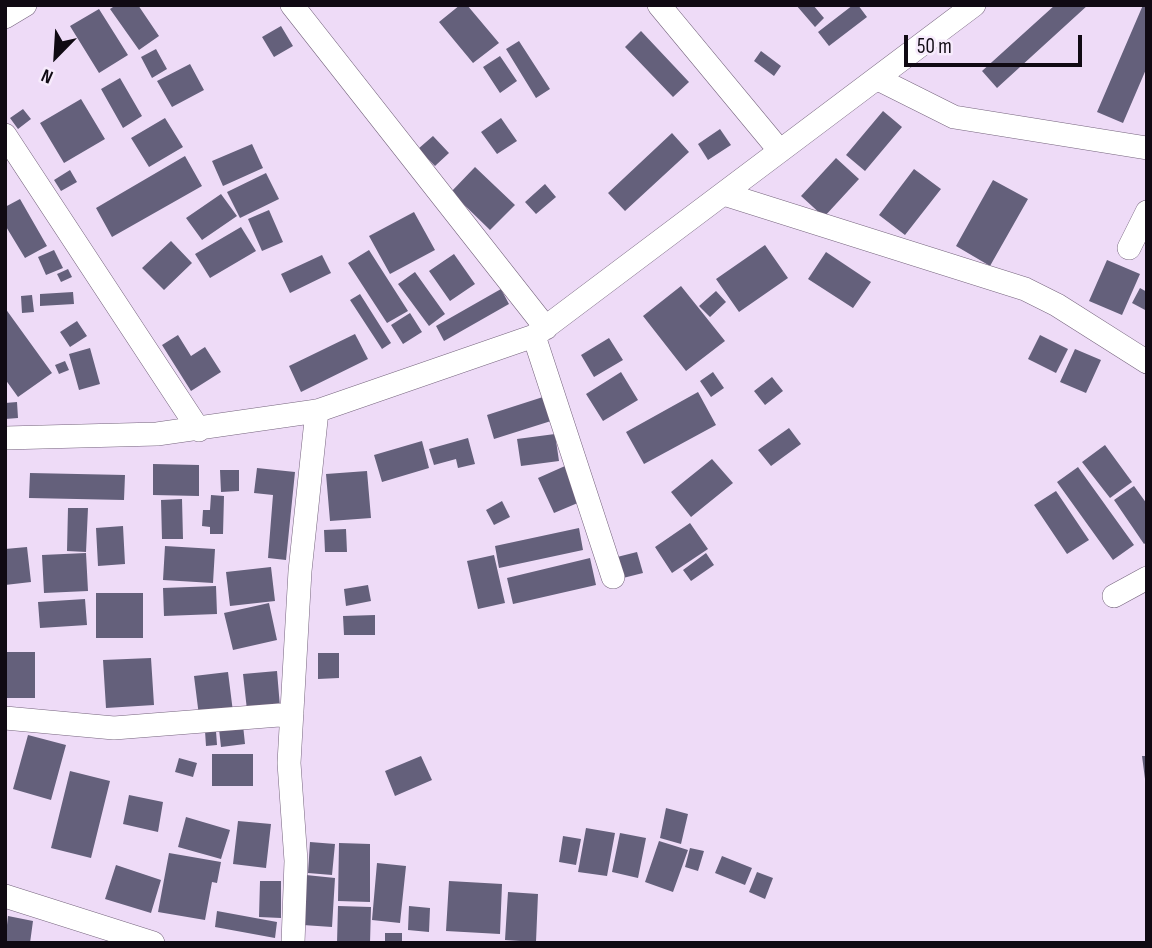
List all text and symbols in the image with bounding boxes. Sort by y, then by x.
north arrow [21,21,91,91]
scale bar [907,21,1086,65]
text: 50 m [917,34,952,59]
text: N [38,63,57,88]

